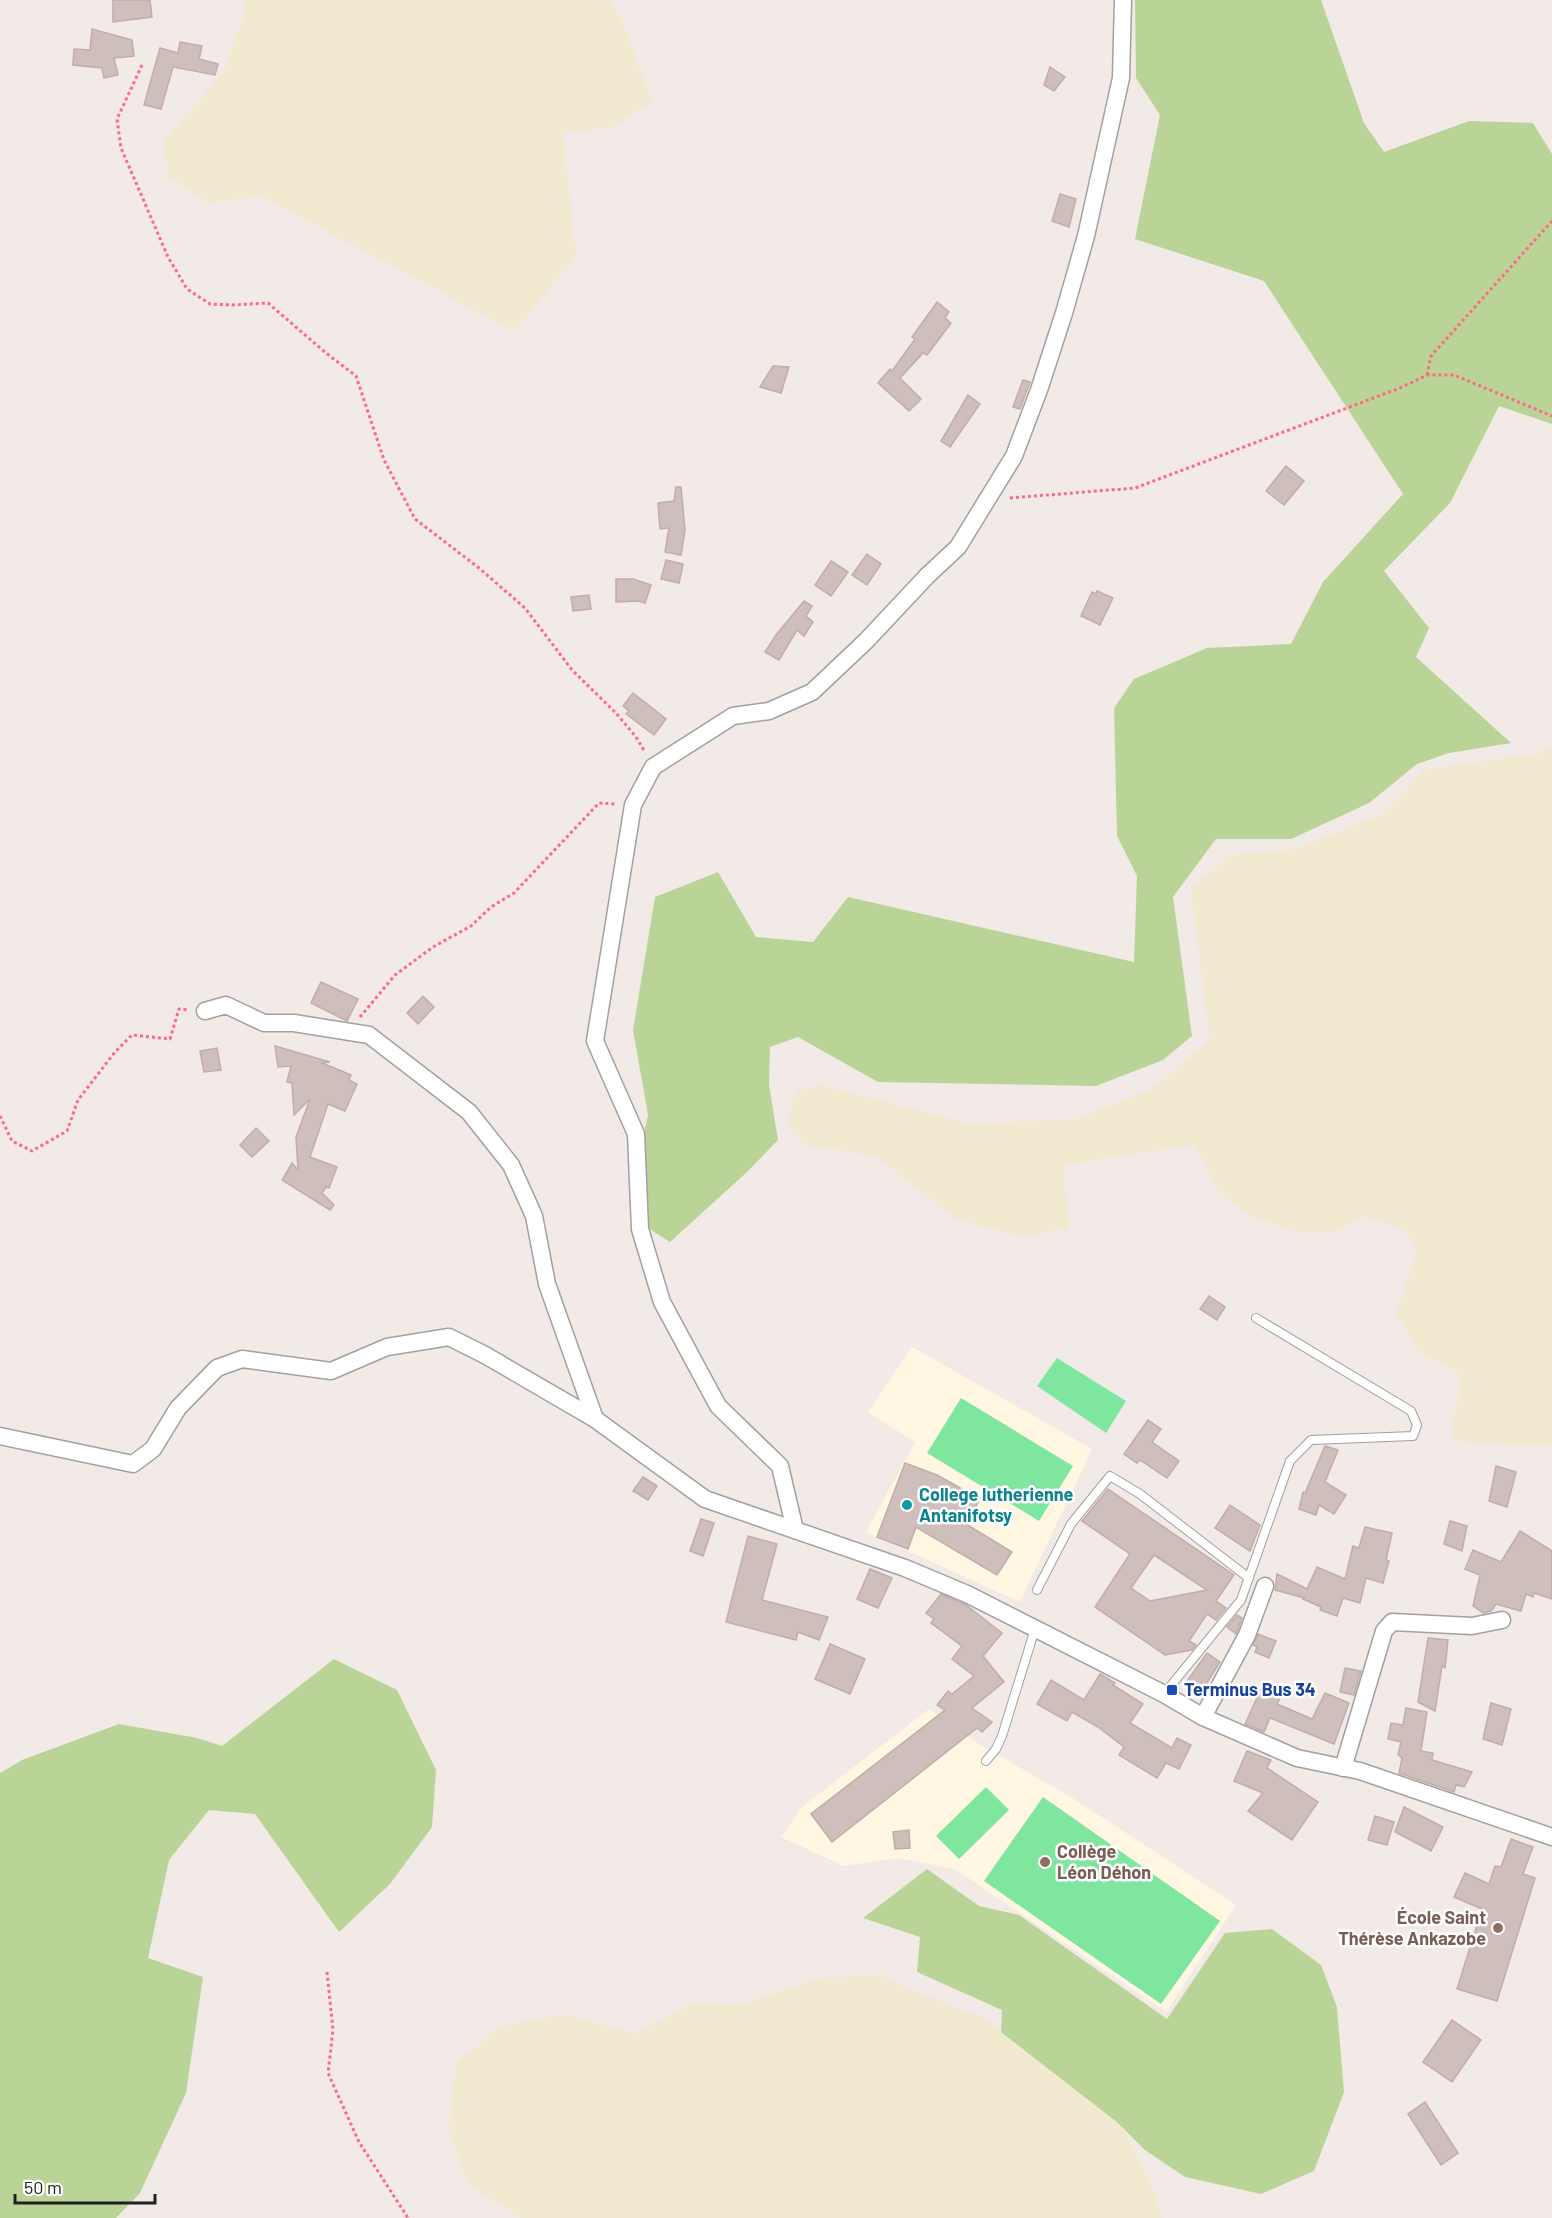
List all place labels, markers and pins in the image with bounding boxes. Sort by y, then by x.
place label: College lutherienne Antanifotsy [919,1483,1074,1526]
marker: College lutherienne Antanifotsy [900,1498,914,1512]
place label: Terminus Bus 34 [1184,1678,1316,1700]
marker: Terminus Bus 34 [1165,1683,1179,1697]
place label: Collège Léon Déhon [1057,1840,1151,1883]
marker: Collège Léon Déhon [1038,1855,1052,1869]
place label: École Saint Thérèse Ankazobe [1338,1906,1486,1949]
marker: École Saint Thérèse Ankazobe [1491,1921,1505,1935]

